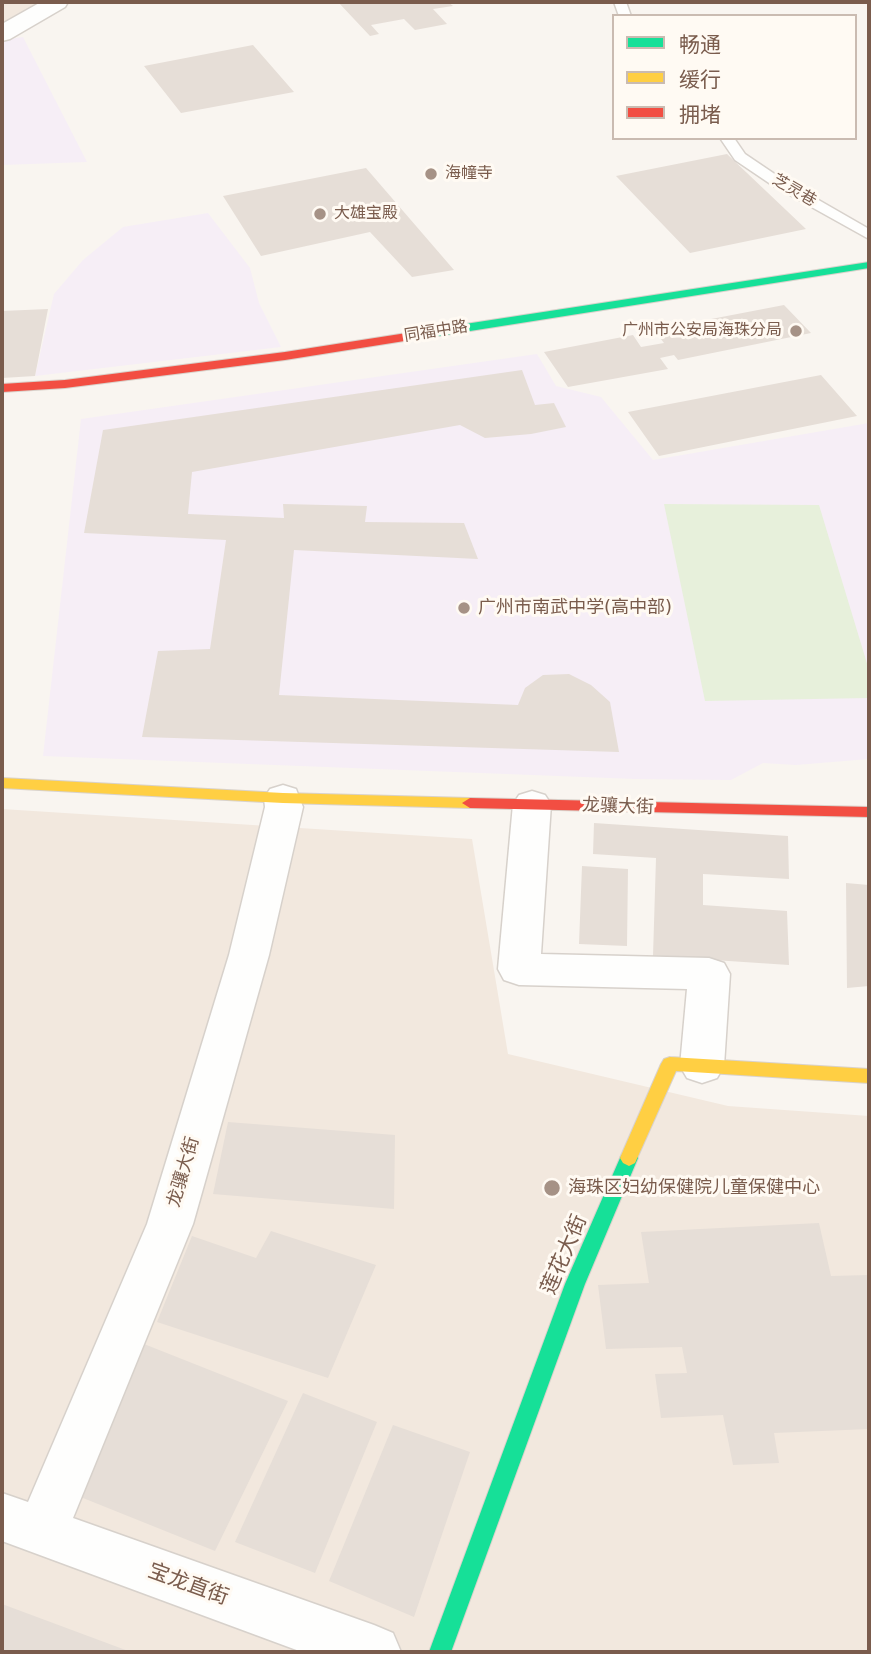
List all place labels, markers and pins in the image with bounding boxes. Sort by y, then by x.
place label: 海幢寺 [445,164,493,184]
marker: 海幢寺 [423,166,439,182]
place label: 大雄宝殿 [334,204,398,224]
marker: 大雄宝殿 [312,206,328,222]
place label: 广州市公安局海珠分局 [622,321,782,341]
marker: 广州市公安局海珠分局 [788,323,804,339]
place label: 广州市南武中学(高中部) [478,597,672,619]
marker: 广州市南武中学(高中部) [456,600,472,616]
place label: 海珠区妇幼保健院儿童保健中心 [568,1177,820,1199]
marker: 海珠区妇幼保健院儿童保健中心 [542,1178,562,1198]

